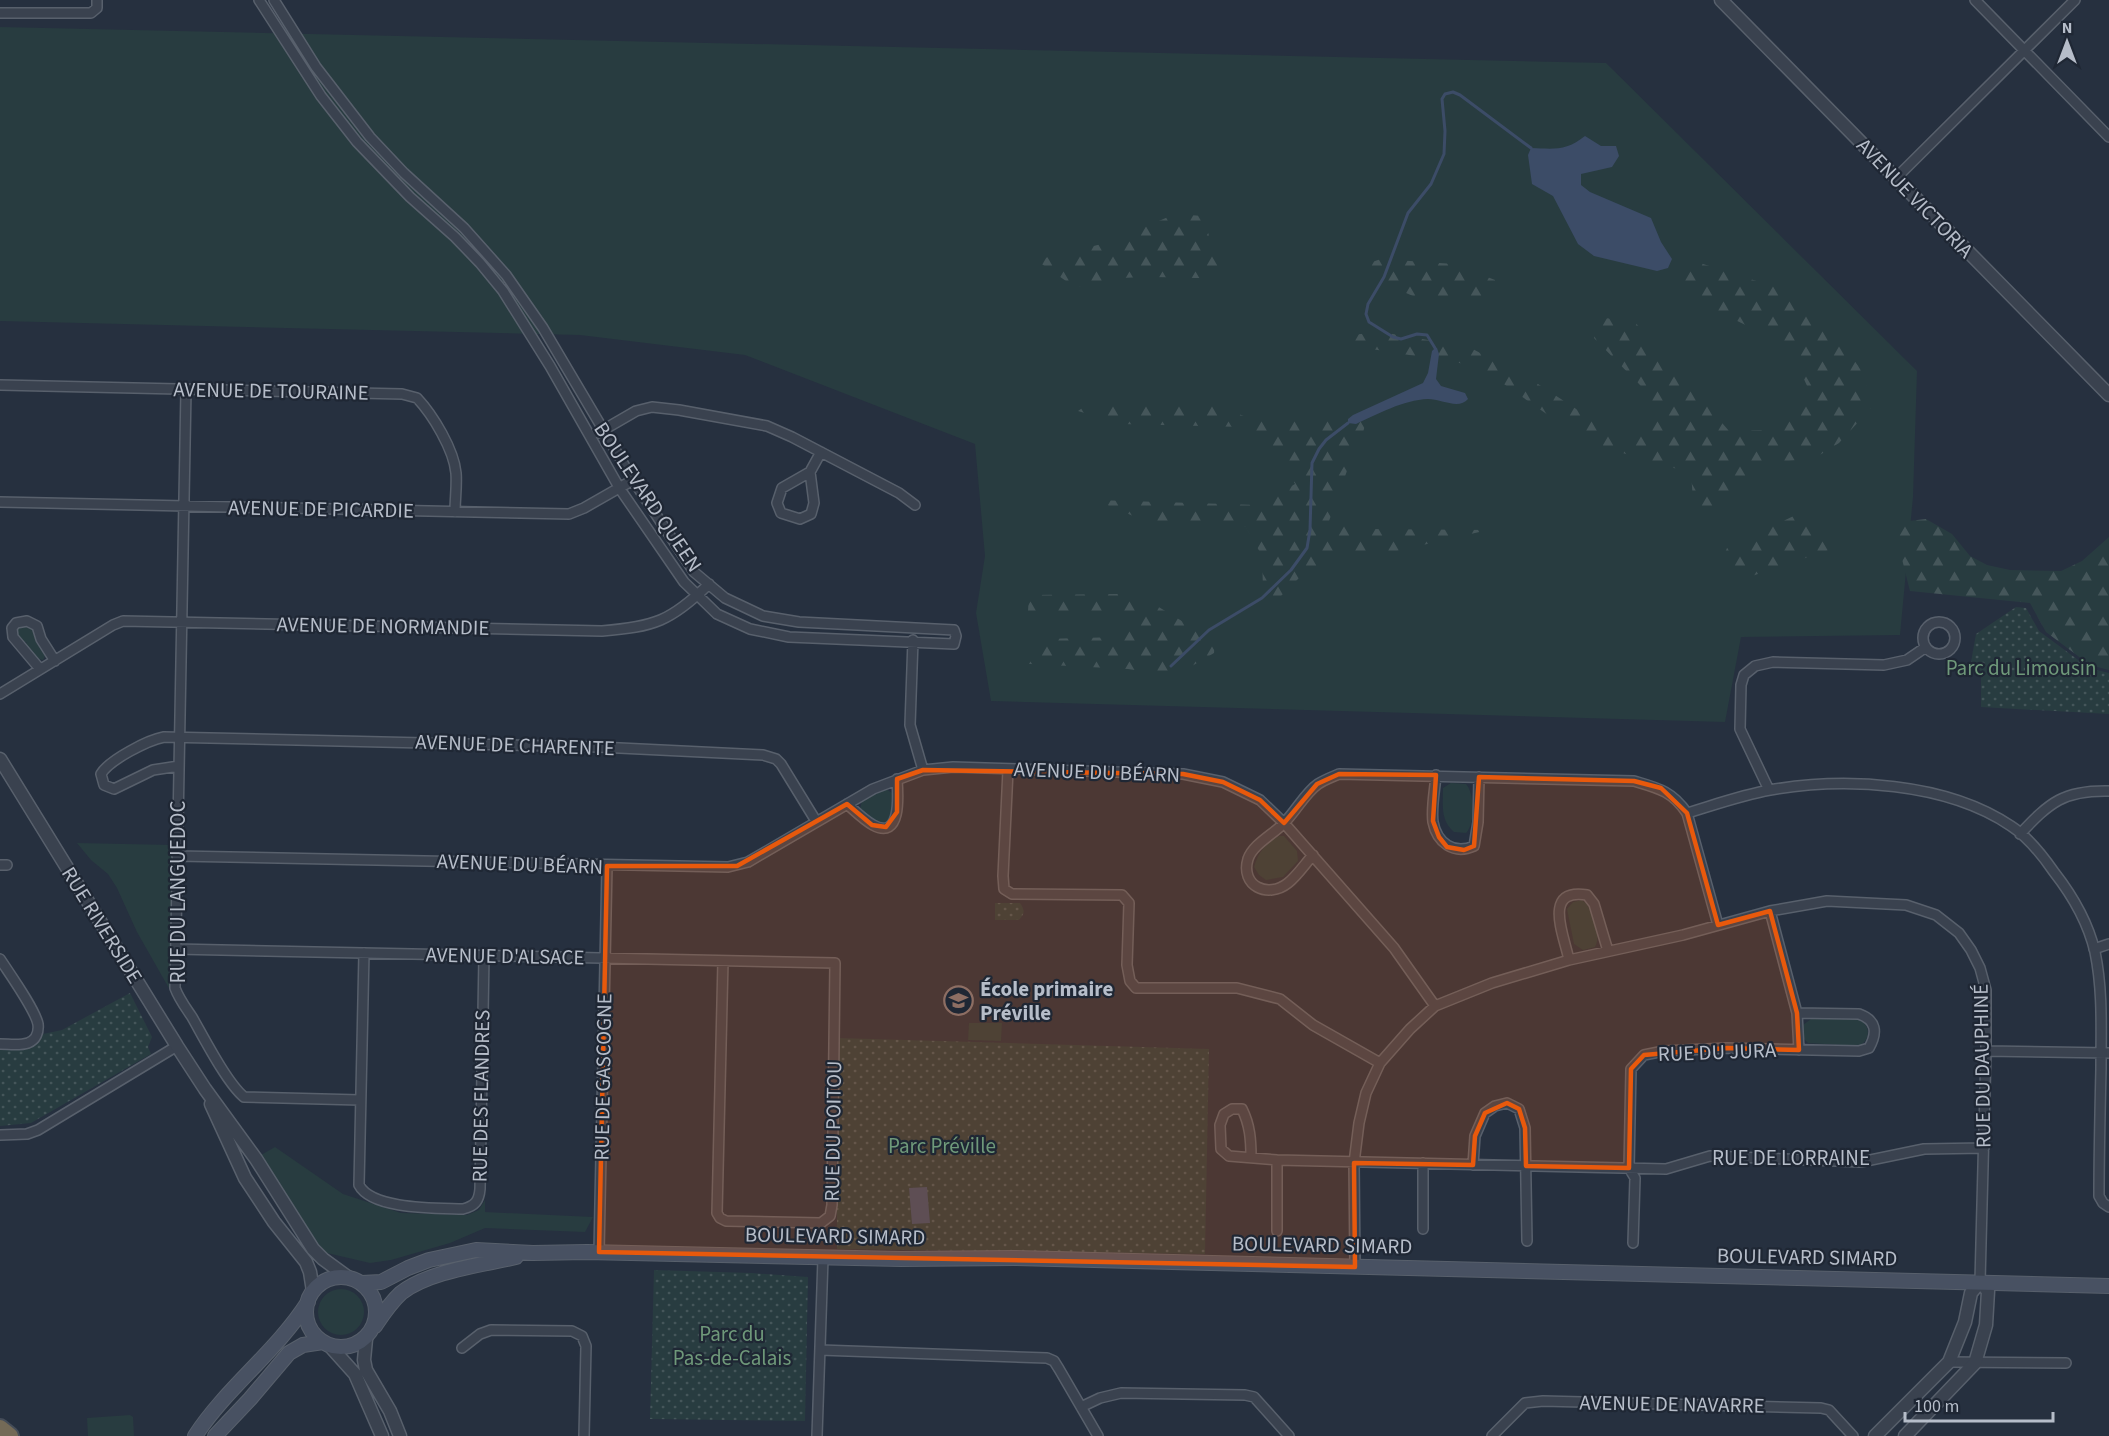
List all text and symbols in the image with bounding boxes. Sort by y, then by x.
north arrow [2037,12,2097,72]
text: N [2062,17,2072,39]
street label: AVENUE VICTORIA [1850,131,1981,265]
street label: AVENUE DE TOURAINE [173,374,369,408]
street label: BOULEVARD QUEEN [587,416,709,578]
street label: AVENUE DE PICARDIE [228,492,414,526]
street label: AVENUE DE NORMANDIE [276,609,490,643]
park label: Parc du Limousin [1946,653,2096,683]
street label: AVENUE DE CHARENTE [415,727,615,763]
street label: AVENUE DU BÉARN [1013,754,1181,790]
street label: RUE DU LANGUEDOC [163,800,193,984]
street label: AVENUE DU BÉARN [436,846,604,882]
street label: RUE RIVERSIDE [54,861,150,989]
street label: AVENUE D'ALSACE [425,940,585,972]
place label: École primaire Préville [980,974,1113,1028]
street label: RUE DU DAUPHINÉ [1966,983,1998,1149]
school or university icon: École primaire Préville [943,985,975,1017]
street label: RUE DE GASCOGNE [587,993,619,1161]
street label: RUE DES FLANDRES [464,1009,498,1183]
street label: RUE DU JURA [1657,1035,1777,1069]
street label: RUE DU POITOU [817,1060,849,1202]
park label: Parc Préville [888,1131,996,1161]
street label: RUE DE LORRAINE [1712,1143,1870,1173]
street label: BOULEVARD SIMARD [745,1219,925,1253]
street label: BOULEVARD SIMARD [1232,1228,1412,1262]
street label: BOULEVARD SIMARD [1717,1240,1897,1274]
park label: Parc du Pas-de-Calais [673,1319,791,1373]
scale bar [1905,1385,2054,1423]
street label: AVENUE DE NAVARRE [1579,1387,1765,1421]
text: 100 m [1914,1394,1959,1419]

